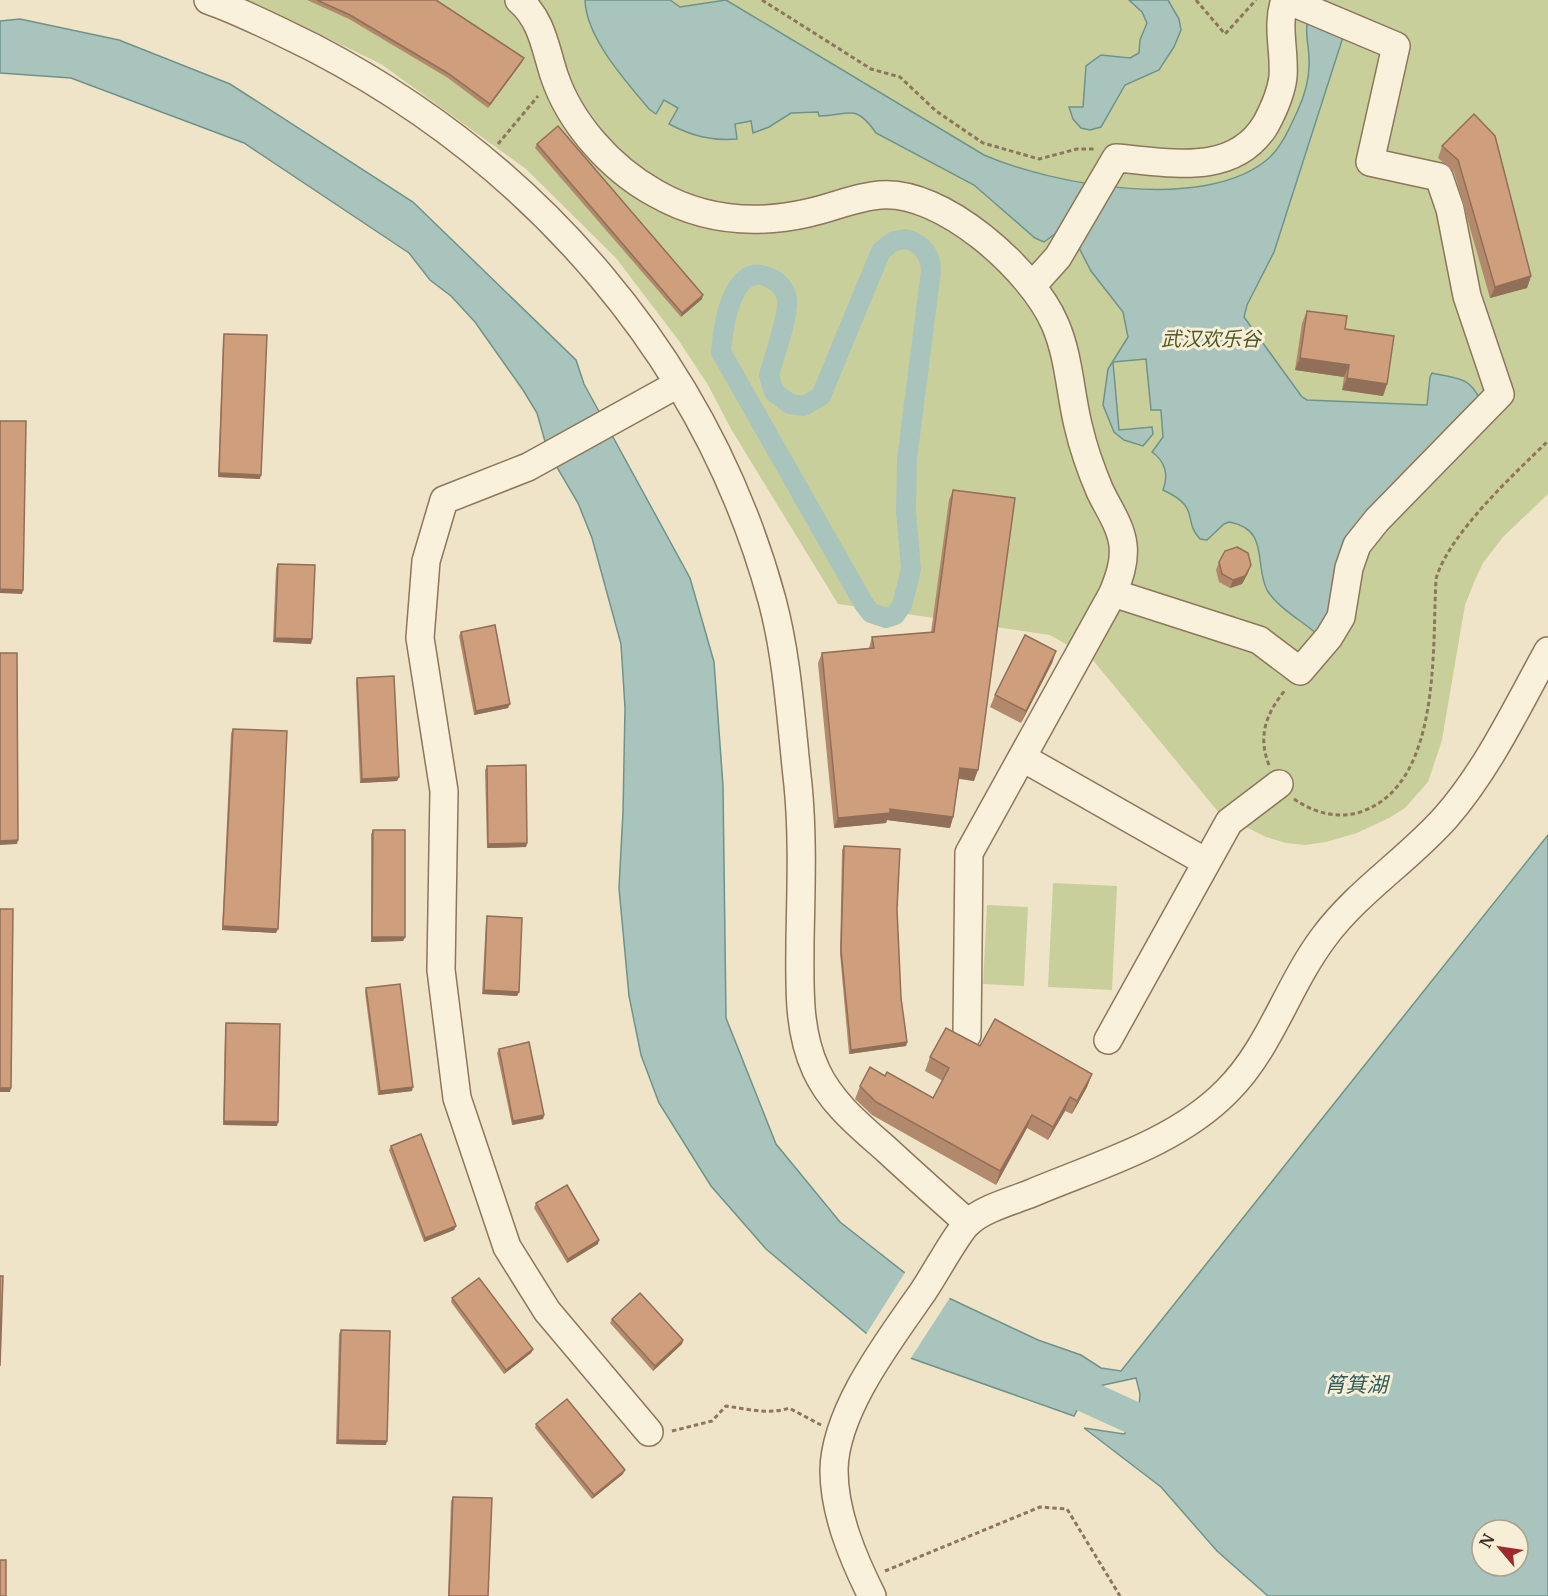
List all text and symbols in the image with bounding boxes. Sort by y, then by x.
park label: 武汉欢乐谷 [1161,326,1263,351]
water label: 筲箕湖 [1325,1371,1390,1398]
north arrow [1470,1518,1530,1578]
text: N [1475,1530,1499,1551]

